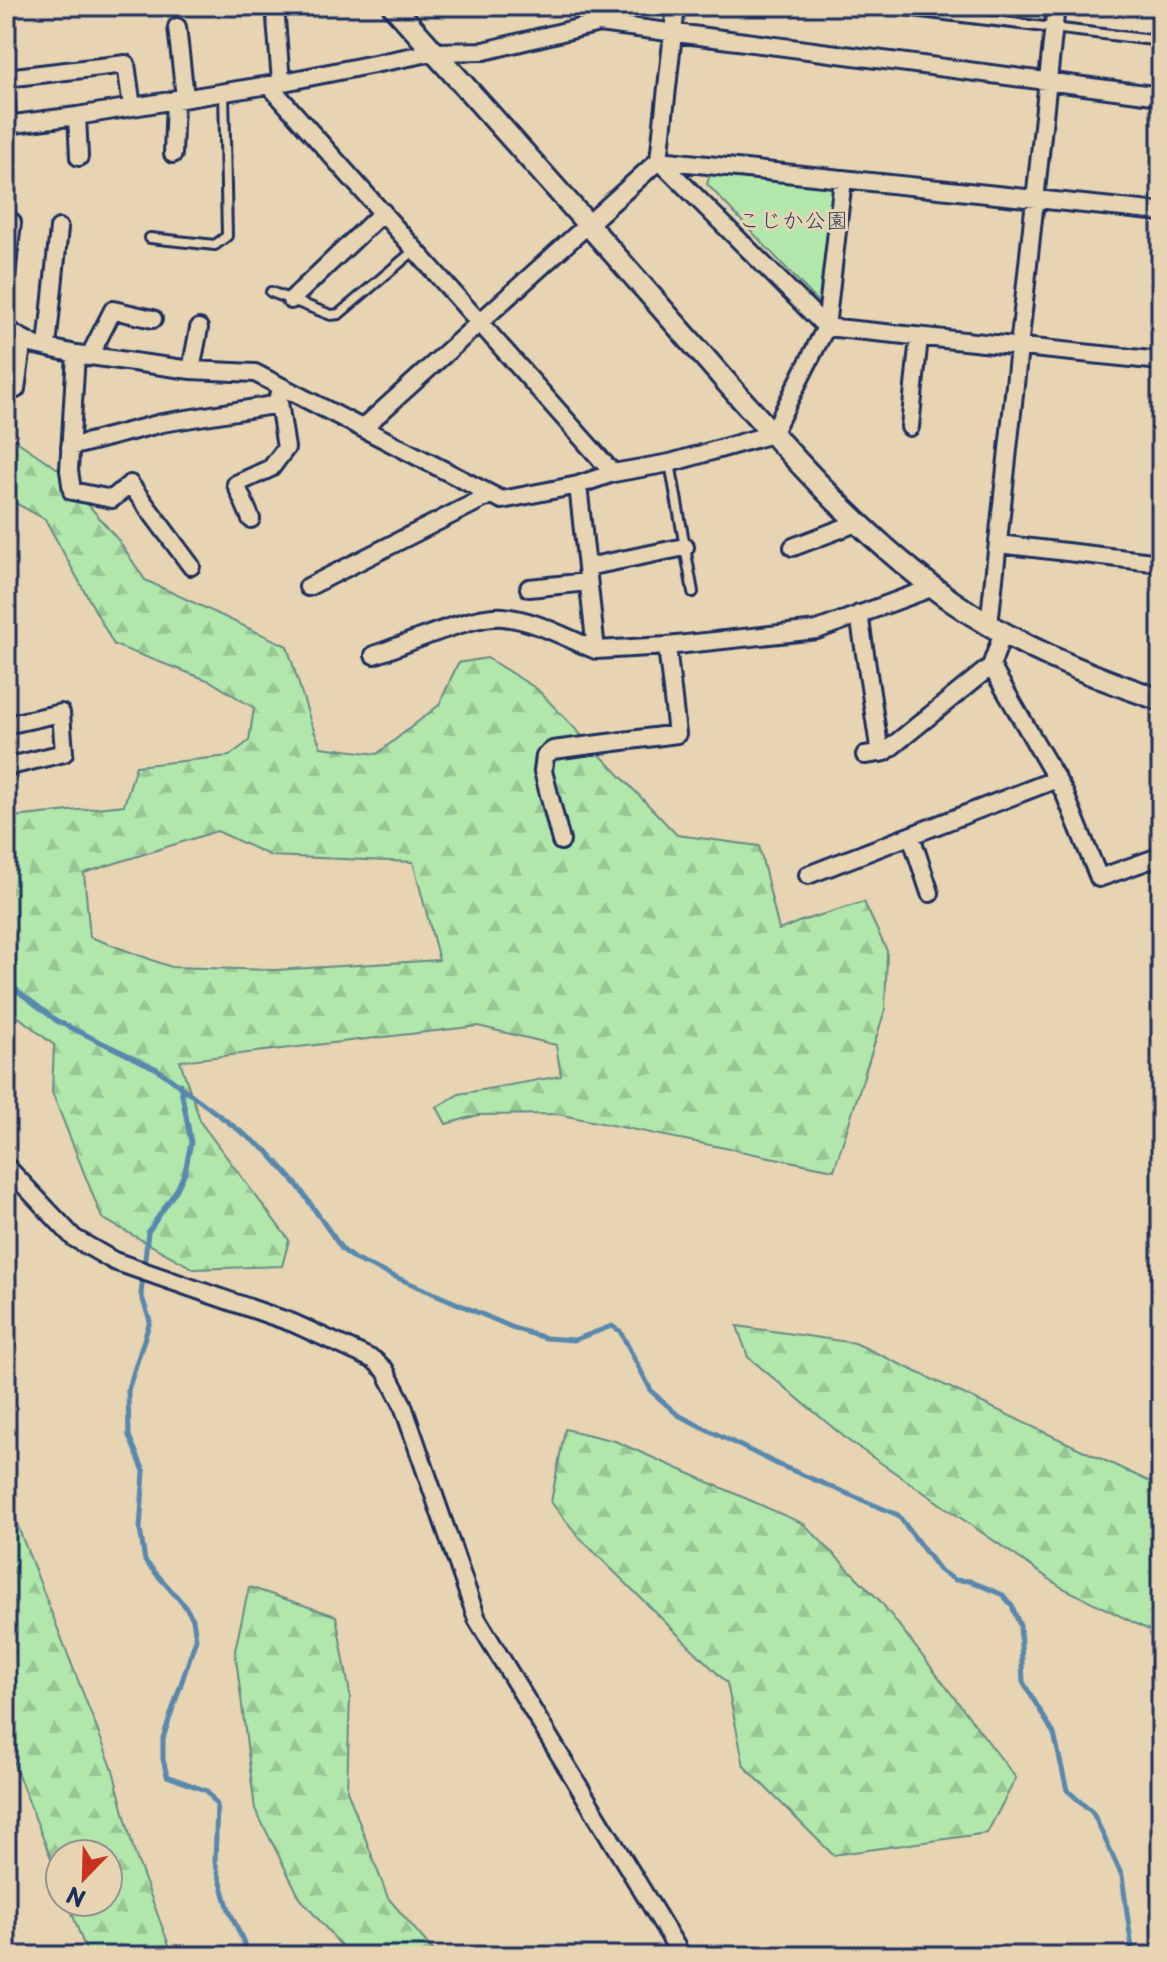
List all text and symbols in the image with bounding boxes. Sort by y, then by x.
park label: こじか公園 [738,202,848,235]
north arrow [44,1838,124,1918]
text: N [61,1879,90,1916]

